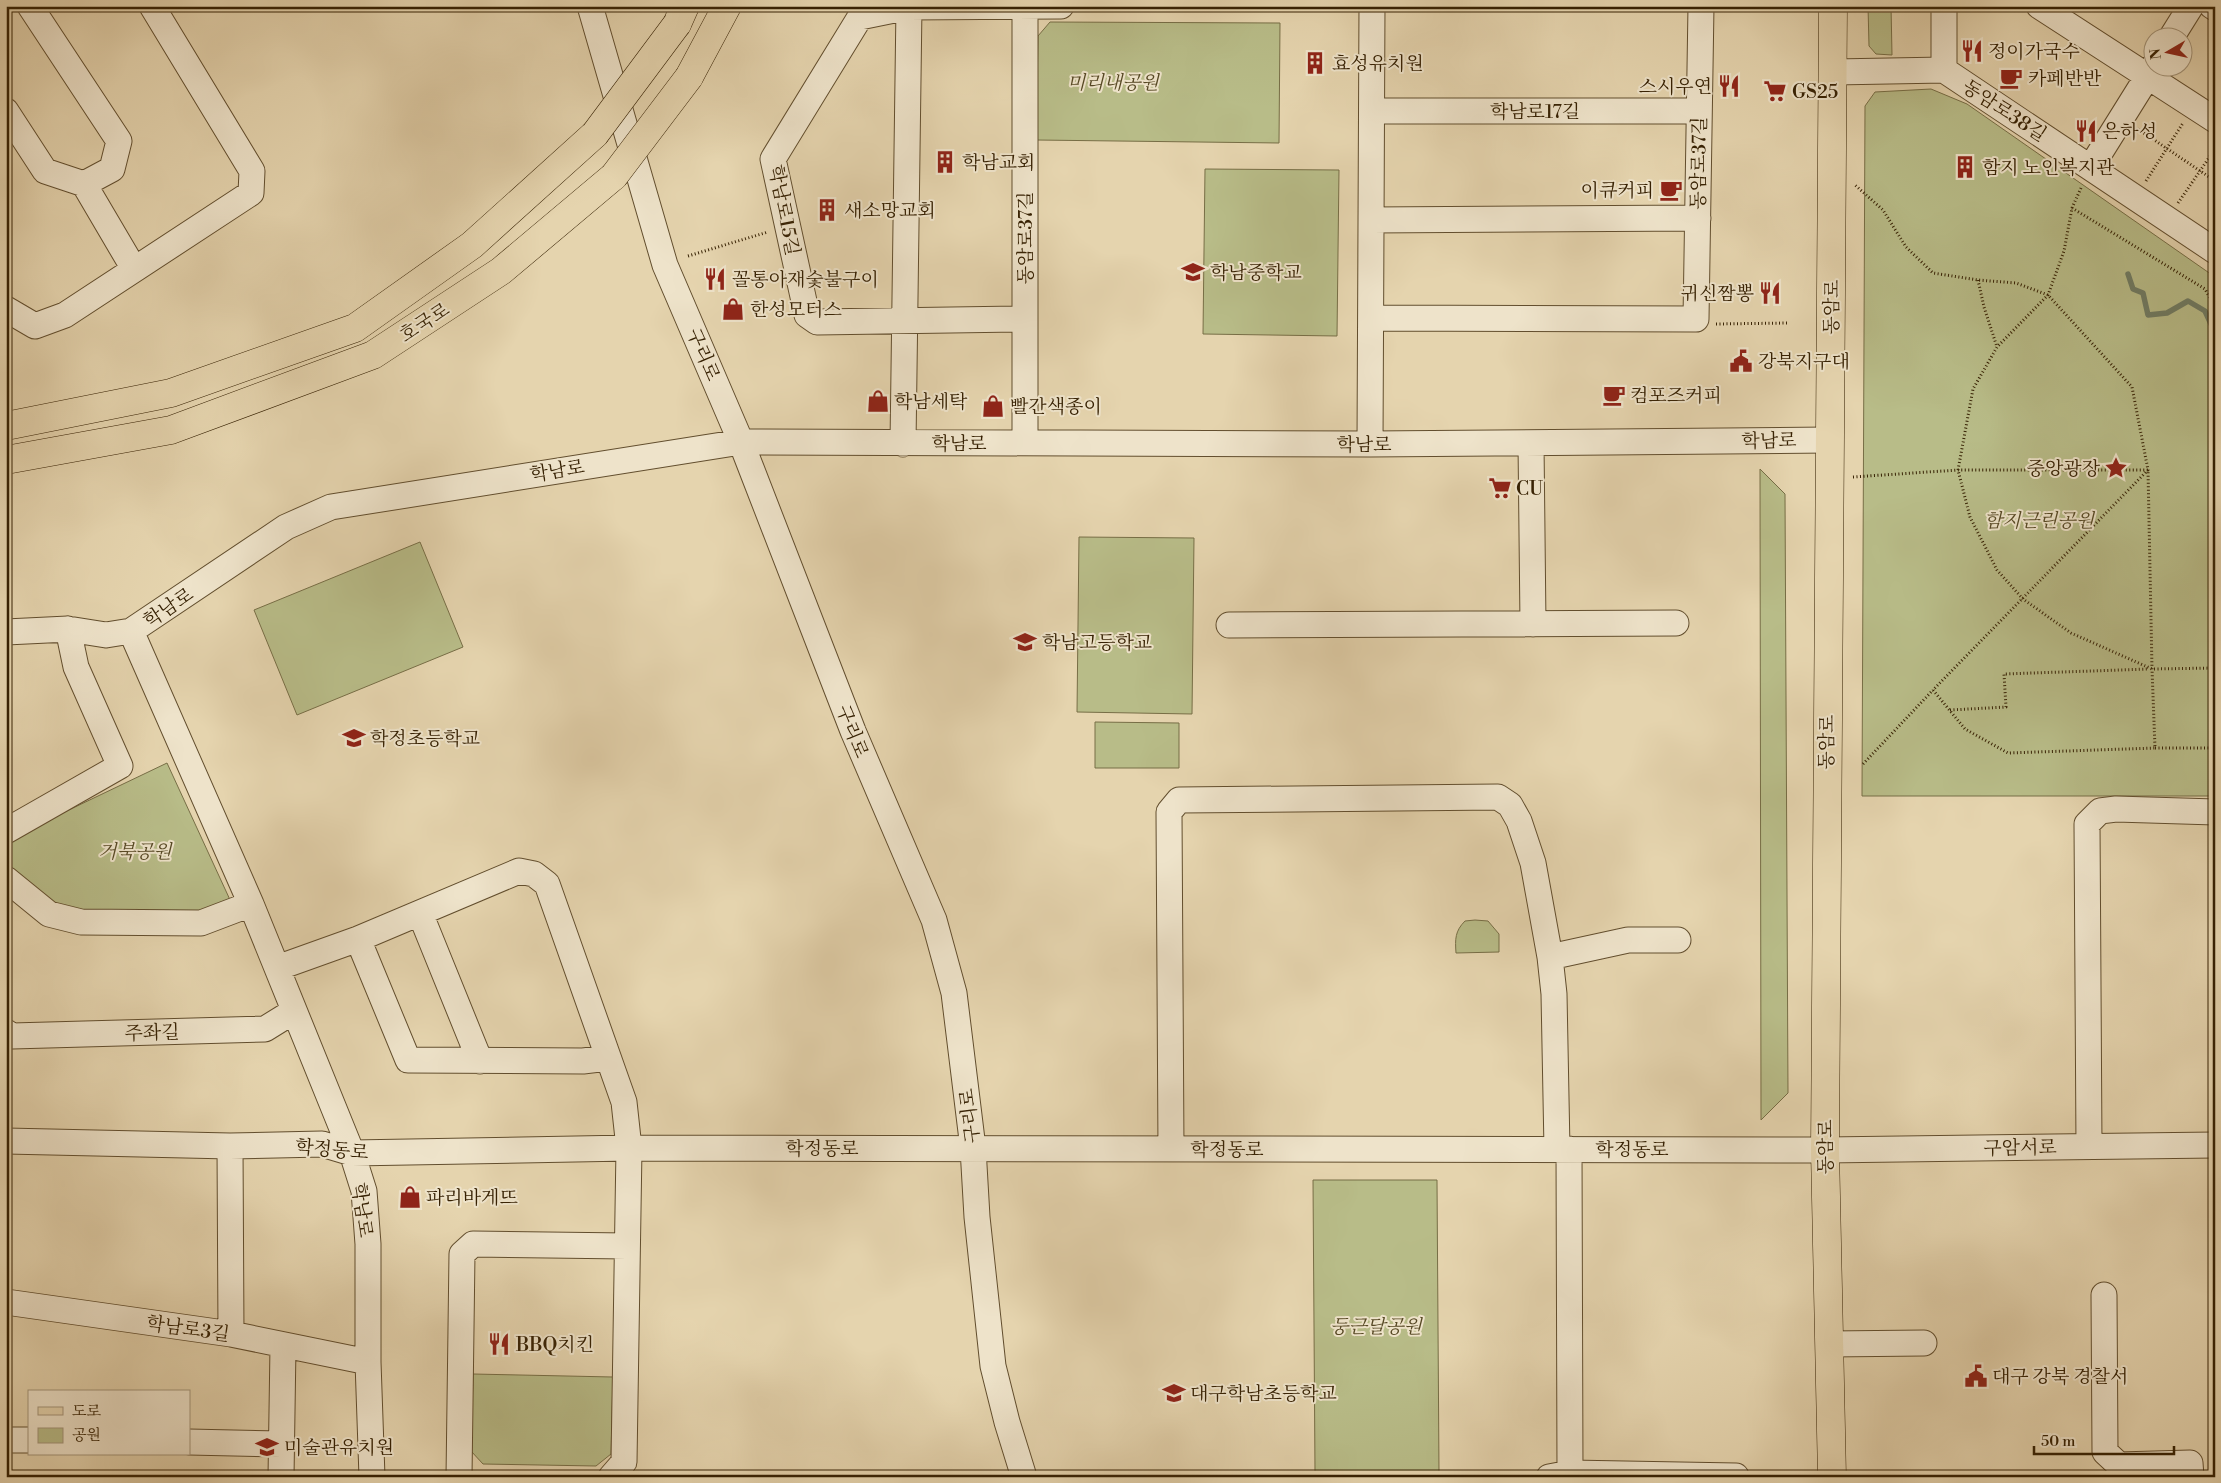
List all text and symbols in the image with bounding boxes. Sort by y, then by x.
north arrow [2144,28,2194,78]
restaurant icon: 정이가국수 [1959,38,1985,64]
place label: 정이가국수 [1988,40,2080,64]
text: N [2146,47,2166,61]
building icon: 효성유치원 [1302,50,1328,76]
place label: 효성유치원 [1332,52,1424,76]
cafe icon: 카페반반 [1998,65,2024,91]
place label: 카페반반 [2028,67,2102,91]
park label: 미리내공원 [1067,71,1161,95]
restaurant icon: 스시우연 [1716,73,1742,99]
place label: 스시우연 [1639,75,1712,99]
street label: 동암로38길 [1958,75,2051,147]
supermarket icon: GS25 [1762,78,1788,104]
place label: GS25 [1792,80,1838,104]
street label: 학남로17길 [1490,100,1580,124]
street label: 동암로37길 [1686,116,1712,210]
restaurant icon: 은하성 [2073,118,2099,144]
place label: 은하성 [2102,120,2157,144]
building icon: 학남교회 [932,149,958,175]
place label: 학남교회 [962,151,1035,175]
building icon: 함지 노인복지관 [1952,154,1978,180]
place label: 함지 노인복지관 [1982,156,2115,180]
street label: 학남로15길 [763,163,805,258]
cafe icon: 이큐커피 [1658,177,1684,203]
place label: 이큐커피 [1581,179,1654,203]
street label: 동암로37길 [1014,191,1038,285]
building icon: 새소망교회 [814,197,840,223]
place label: 새소망교회 [844,199,936,223]
school or university icon: 학남중학교 [1180,259,1206,285]
place label: 학남중학교 [1210,261,1302,285]
restaurant icon: 꼴통아재숯불구이 [702,266,728,292]
place label: 꼴통아재숯불구이 [732,268,879,292]
street label: 동암로 [1820,279,1844,335]
restaurant icon: 귀신짬뽕 [1757,280,1783,306]
place label: 귀신짬뽕 [1681,282,1754,306]
shop icon: 한성모터스 [720,296,746,322]
street label: 호국로 [395,298,454,348]
place label: 한성모터스 [750,298,842,322]
street label: 구리로 [681,324,725,384]
public building icon: 강북지구대 [1728,348,1754,374]
place label: 강북지구대 [1758,350,1850,374]
cafe icon: 컴포즈커피 [1601,382,1627,408]
place label: 컴포즈커피 [1630,384,1722,408]
shop icon: 학남세탁 [865,388,891,414]
place label: 학남세탁 [894,390,968,414]
shop icon: 빨간색종이 [980,393,1006,419]
place label: 빨간색종이 [1010,395,1102,419]
street label: 학남로 [1741,429,1797,453]
street label: 학남로 [931,432,987,456]
street label: 학남로 [1336,433,1392,457]
street label: 학남로 [528,455,586,487]
place icon: 중앙광장 [2103,455,2129,481]
place label: 중앙광장 [2027,457,2101,481]
supermarket icon: CU [1487,475,1513,501]
place label: CU [1516,477,1543,501]
park label: 함지근린공원 [1984,509,2096,533]
street label: 학남로 [139,582,198,633]
school or university icon: 학남고등학교 [1012,629,1038,655]
place label: 학남고등학교 [1042,631,1152,655]
street label: 구리로 [831,701,874,761]
street label: 동암로 [1815,714,1839,770]
school or university icon: 학정초등학교 [341,725,367,751]
place label: 학정초등학교 [370,727,480,751]
park label: 거북공원 [98,840,173,864]
street label: 주좌길 [124,1020,180,1046]
street label: 구리로 [955,1087,985,1145]
street label: 동암로 [1814,1119,1838,1175]
street label: 학정동로 [294,1135,370,1165]
street label: 구암서로 [1983,1135,2057,1161]
street label: 학정동로 [785,1137,859,1161]
street label: 학정동로 [1190,1138,1264,1162]
street label: 학정동로 [1595,1138,1669,1162]
street label: 학남로 [346,1181,378,1239]
shop icon: 파리바게뜨 [397,1184,423,1210]
place label: 파리바게뜨 [426,1186,518,1210]
street label: 학남로3길 [145,1311,231,1347]
park label: 둥근달공원 [1330,1315,1424,1339]
restaurant icon: BBQ치킨 [486,1331,512,1357]
place label: BBQ치킨 [515,1333,594,1357]
public building icon: 대구 강북 경찰서 [1963,1363,1989,1389]
place label: 대구 강북 경찰서 [1992,1365,2128,1389]
school or university icon: 대구학남초등학교 [1161,1380,1187,1406]
place label: 대구학남초등학교 [1190,1382,1337,1406]
legend [28,1390,190,1456]
text: 도로 [72,1402,101,1421]
scale bar [2034,1423,2174,1455]
text: 공원 [72,1426,101,1445]
text: 50 m [2041,1432,2075,1451]
school or university icon: 미술관유치원 [254,1434,280,1460]
place label: 미술관유치원 [284,1436,394,1460]

